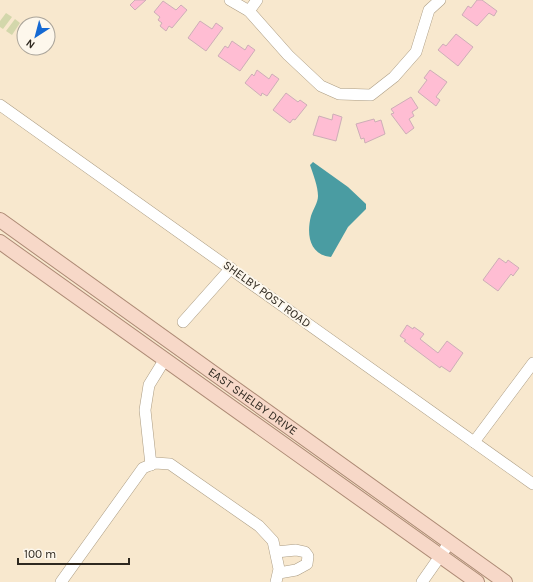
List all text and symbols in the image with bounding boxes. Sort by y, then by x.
north arrow [16,16,56,56]
text: N [23,36,37,51]
street label: SHELBY POST ROAD [220,257,314,331]
street label: EAST SHELBY DRIVE [205,364,300,438]
scale bar [18,540,129,566]
text: 100 m [24,547,56,561]

